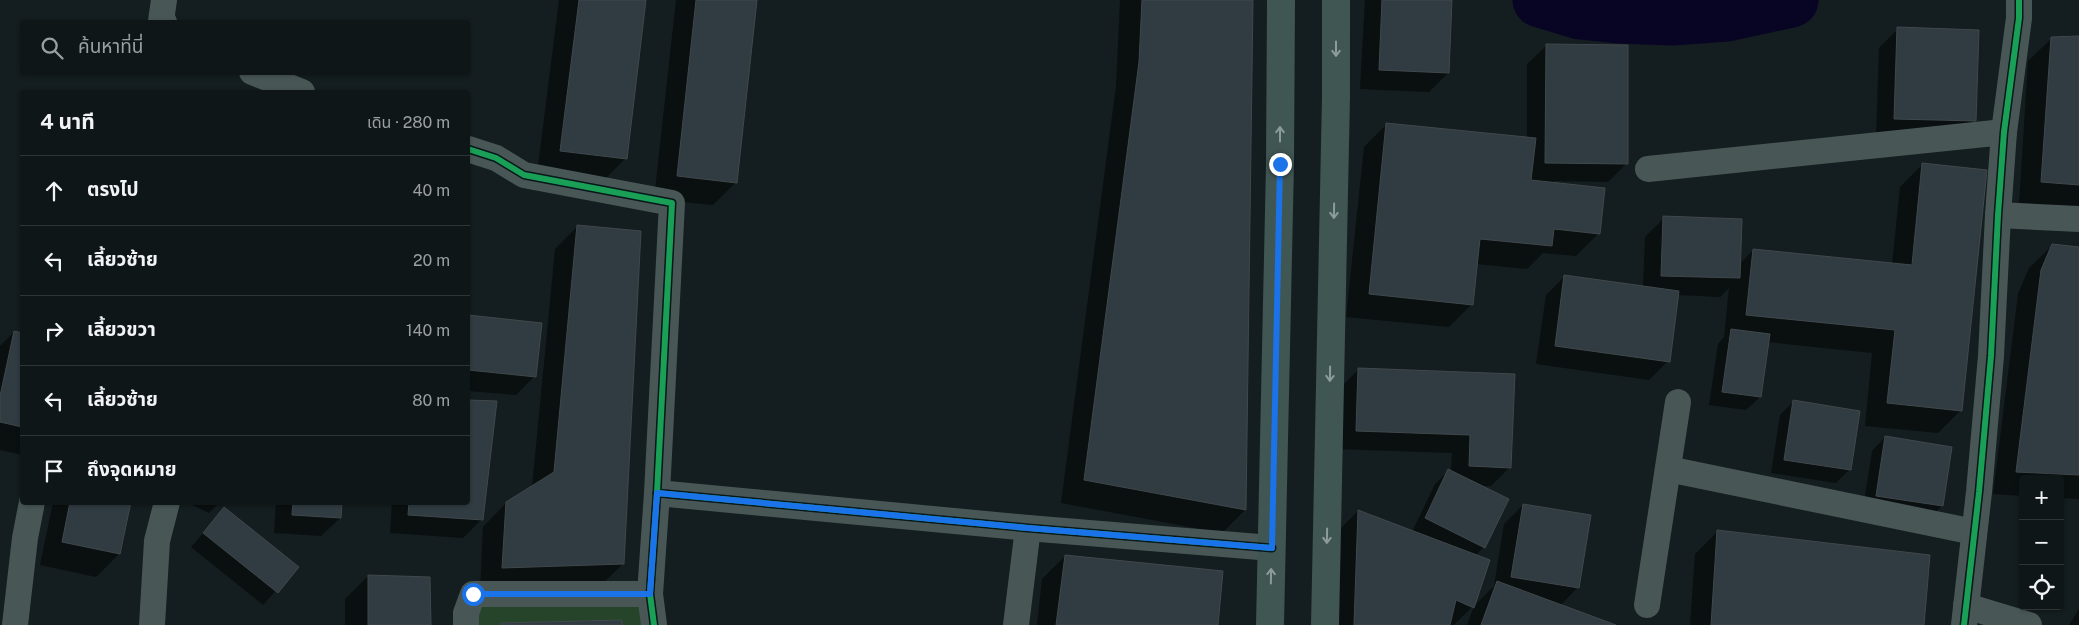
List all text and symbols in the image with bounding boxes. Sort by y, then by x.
search box [20,20,470,75]
icon: search [38,34,66,62]
text: ค้นหาที่นี่ [78,35,143,57]
one-way arrow [1331,40,1341,56]
text: 4 นาที [40,109,95,134]
text: เดิน · 280 m [367,113,450,132]
one-way arrow [1275,126,1285,142]
route end [1269,153,1292,176]
icon: ahead [40,177,68,205]
text: ตรงไป [87,178,139,200]
text: 40 m [412,181,450,200]
one-way arrow [1329,203,1338,219]
icon: left [40,247,68,275]
text: เลี้ยวซ้าย [87,248,158,270]
text: 20 m [413,251,450,270]
icon: right [40,317,68,345]
text: เลี้ยวขวา [87,318,156,340]
text: 140 m [406,321,450,340]
one-way arrow [1326,365,1335,381]
icon: left [40,387,68,415]
text: เลี้ยวซ้าย [87,388,158,410]
text: 80 m [412,391,450,410]
icon: arrive [40,457,68,485]
text: ถึงจุดหมาย [87,458,177,480]
map controls [2019,475,2064,610]
button: + [2019,475,2064,520]
button: − [2019,520,2064,565]
one-way arrow [1322,528,1332,544]
button: locate [2019,565,2064,610]
one-way arrow [1266,569,1276,585]
route start [462,583,485,606]

